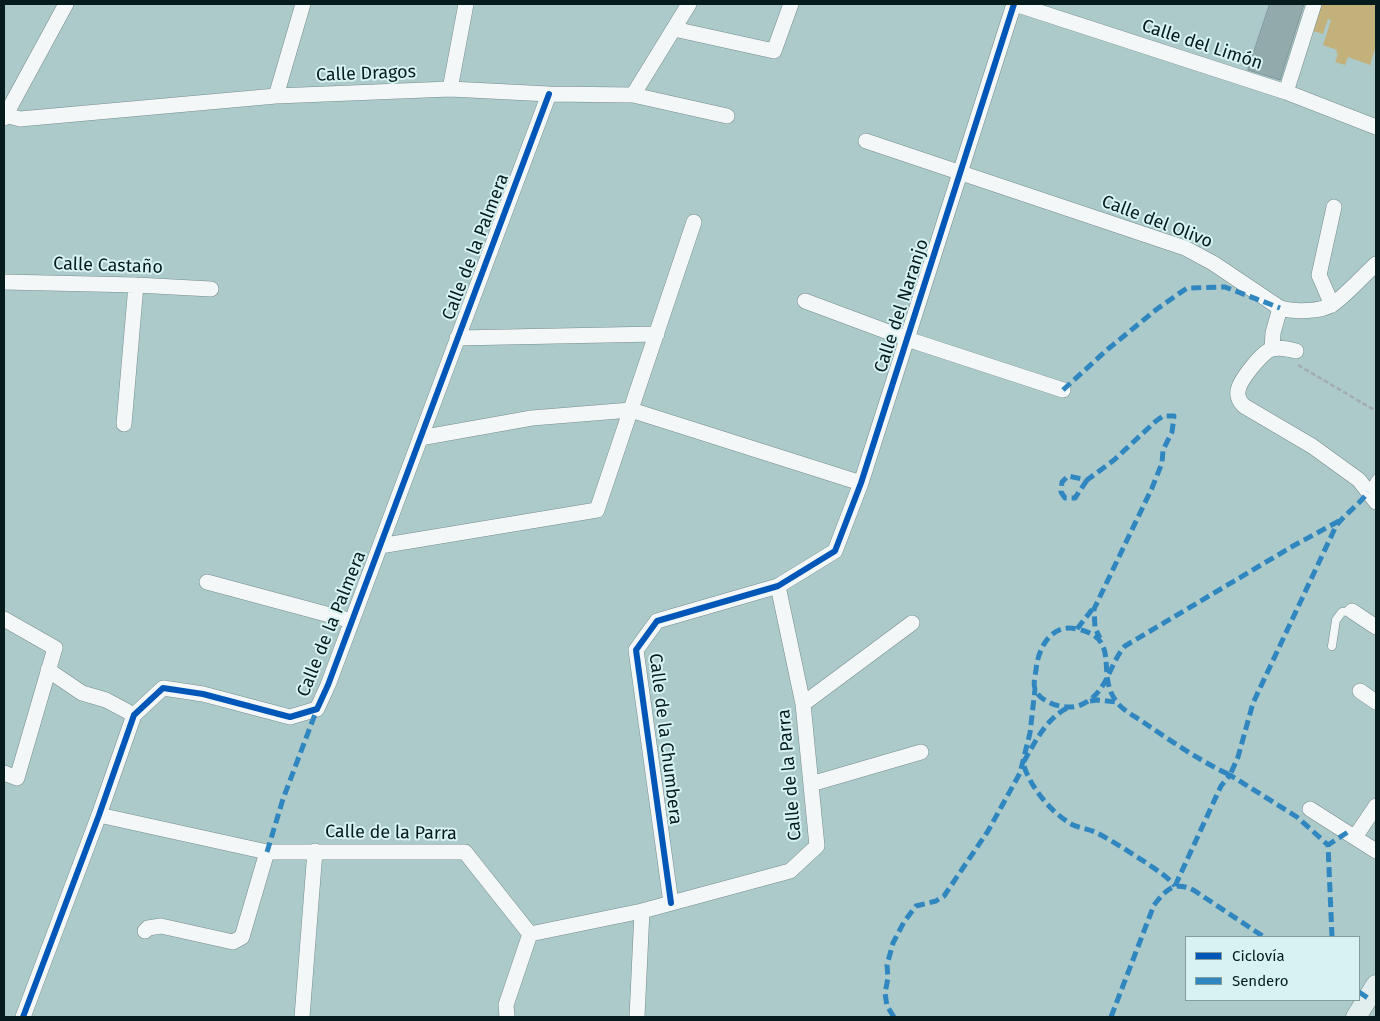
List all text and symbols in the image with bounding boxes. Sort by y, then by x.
street label: Calle del Limón [1139,15,1265,75]
street label: Calle Dragos [316,61,416,87]
street label: Calle de la Palmera [438,171,514,323]
street label: Calle del Olivo [1098,191,1216,253]
street label: Calle del Naranjo [870,236,934,376]
street label: Calle Castaño [53,253,163,279]
street label: Calle de la Palmera [293,548,371,700]
street label: Calle de la Chumbera [644,652,686,826]
street label: Calle de la Parra [773,708,807,842]
street label: Calle de la Parra [325,821,457,845]
legend [1185,936,1360,1001]
text: Ciclovía [1232,947,1285,965]
text: Sendero [1232,972,1288,990]

